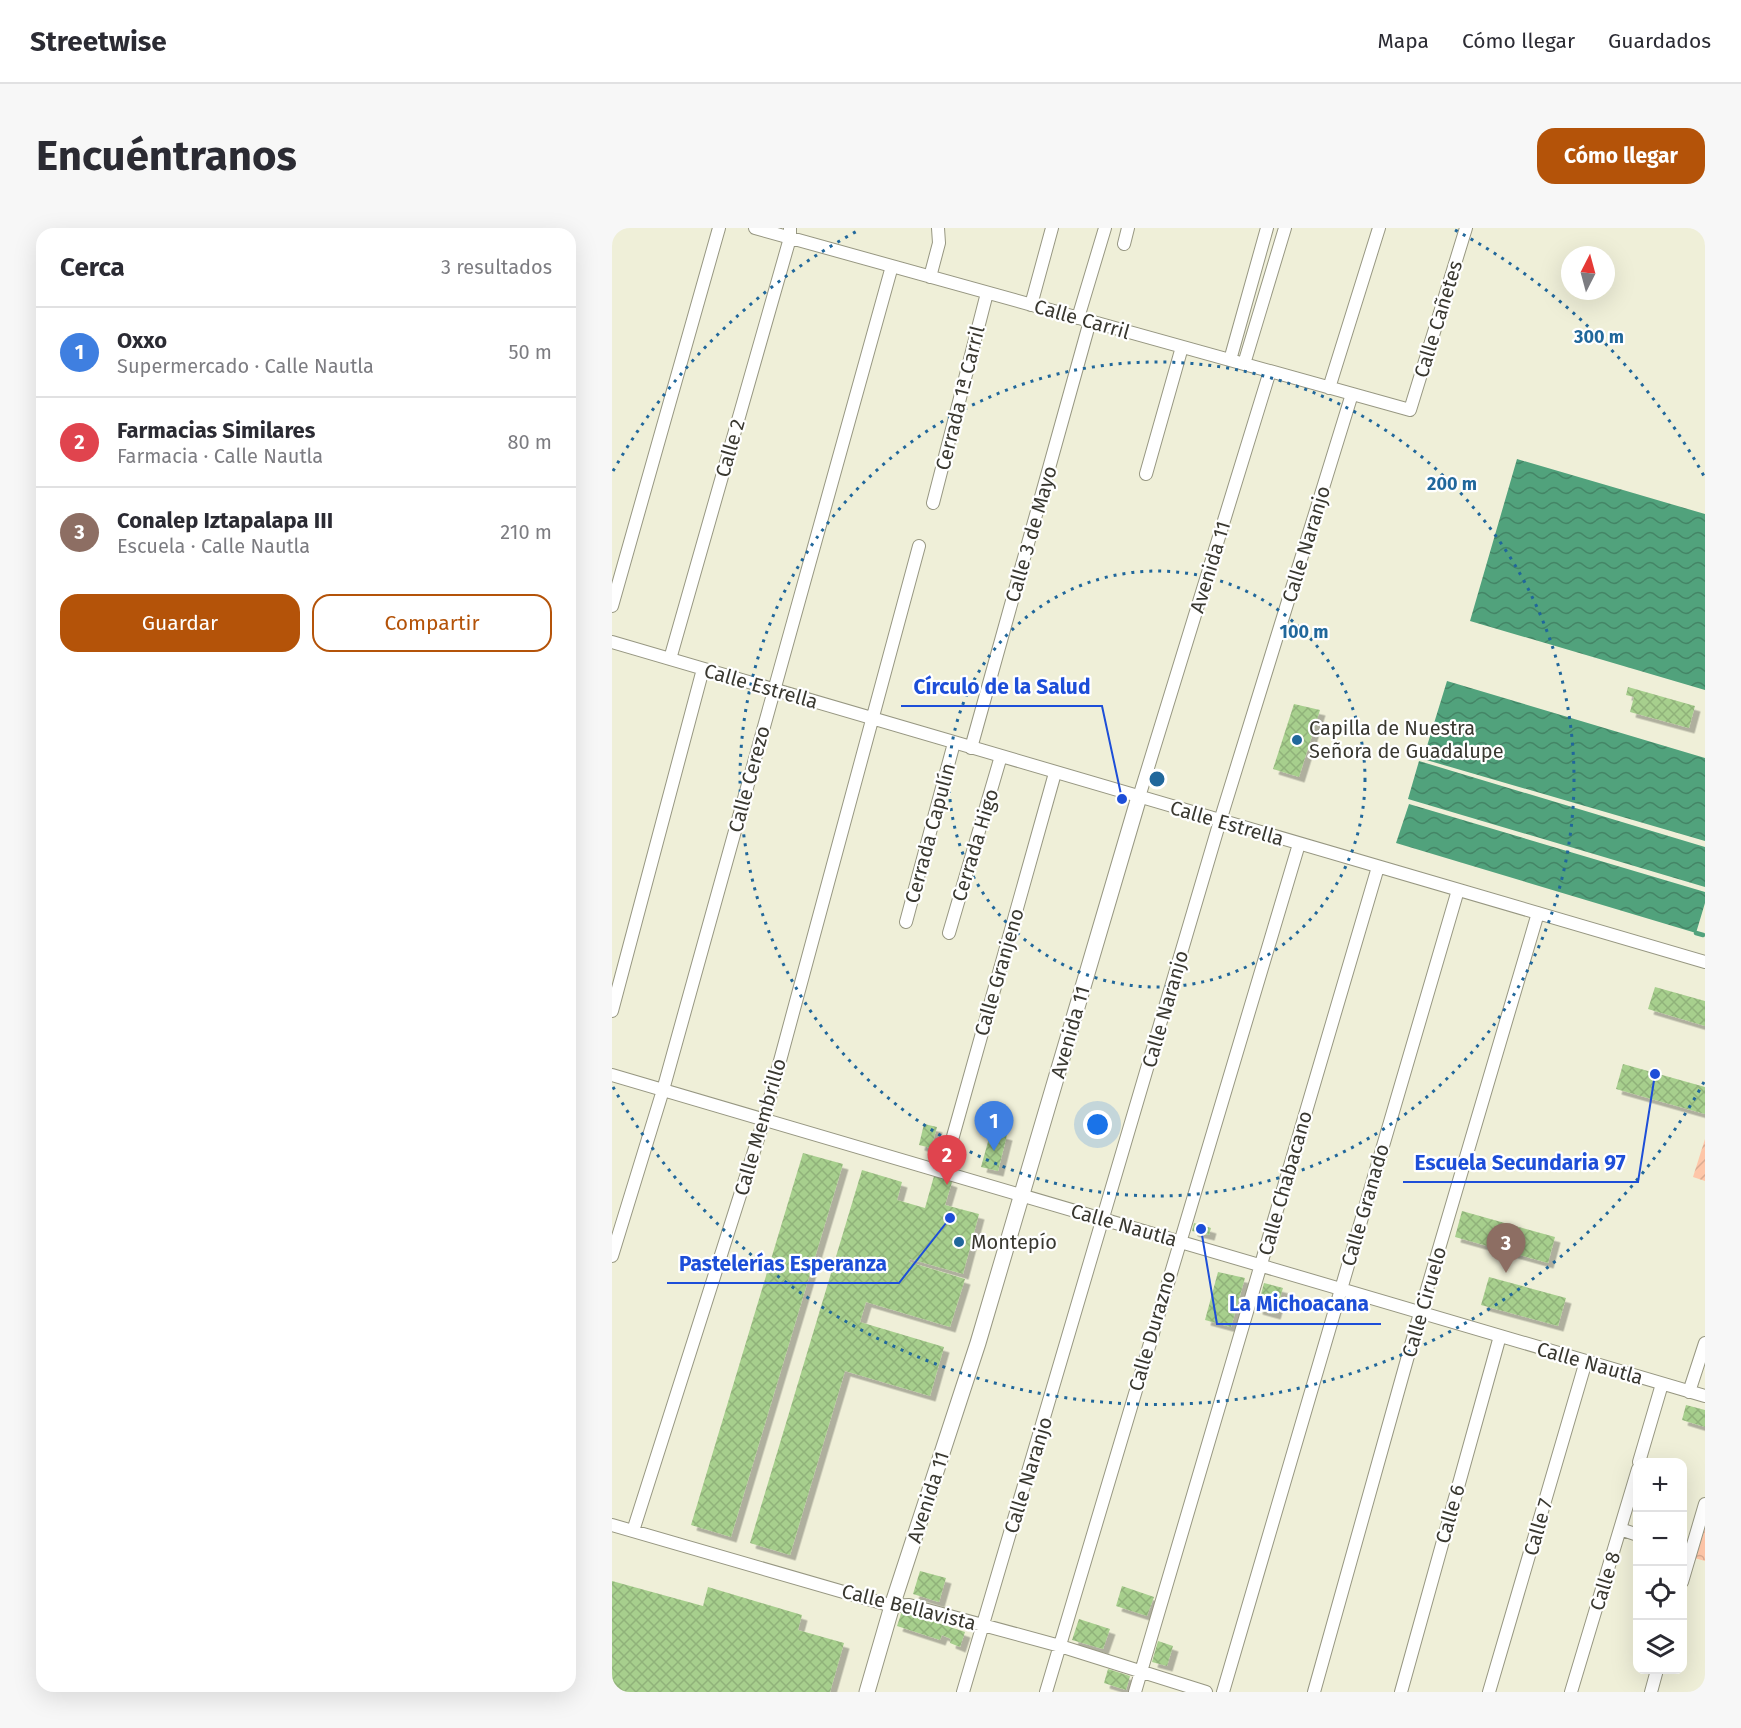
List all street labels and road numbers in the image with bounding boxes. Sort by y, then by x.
street label: Calle Cañetes [1409,258,1467,380]
street label: Calle Carril [1031,294,1133,344]
street label: Cerrada 1ª Carril [930,323,990,473]
street label: Calle 2 [710,416,750,480]
street label: Calle 3 de Mayo [1000,463,1062,605]
street label: Calle Naranjo [1277,483,1335,605]
street label: Avenida 11 [1185,518,1235,616]
street label: Calle Estrella [701,658,821,714]
street label: Calle Cerezo [723,723,775,835]
street label: Cerrada Capulín [900,760,960,906]
street label: Cerrada Higo [946,786,1004,904]
street label: Calle Estrella [1167,795,1287,851]
street label: Calle Granjeno [969,905,1029,1039]
street label: Calle Naranjo [1137,948,1193,1070]
street label: Avenida 11 [1045,983,1095,1081]
street label: Calle Membrillo [729,1056,791,1198]
street label: Calle Chabacano [1253,1108,1317,1258]
street label: Calle Granado [1336,1141,1394,1269]
street label: Calle Nautla [1068,1198,1180,1252]
street label: Calle Ciruelo [1397,1244,1451,1360]
street label: Calle Durazno [1123,1268,1181,1394]
street label: Calle Nautla [1534,1336,1646,1390]
street label: Calle Naranjo [999,1414,1057,1536]
street label: Avenida 11 [902,1448,954,1546]
street label: Calle 6 [1430,1482,1470,1546]
street label: Calle 7 [1518,1496,1558,1558]
street label: Calle 8 [1585,1549,1625,1613]
street label: Calle Bellavista [839,1579,979,1635]

